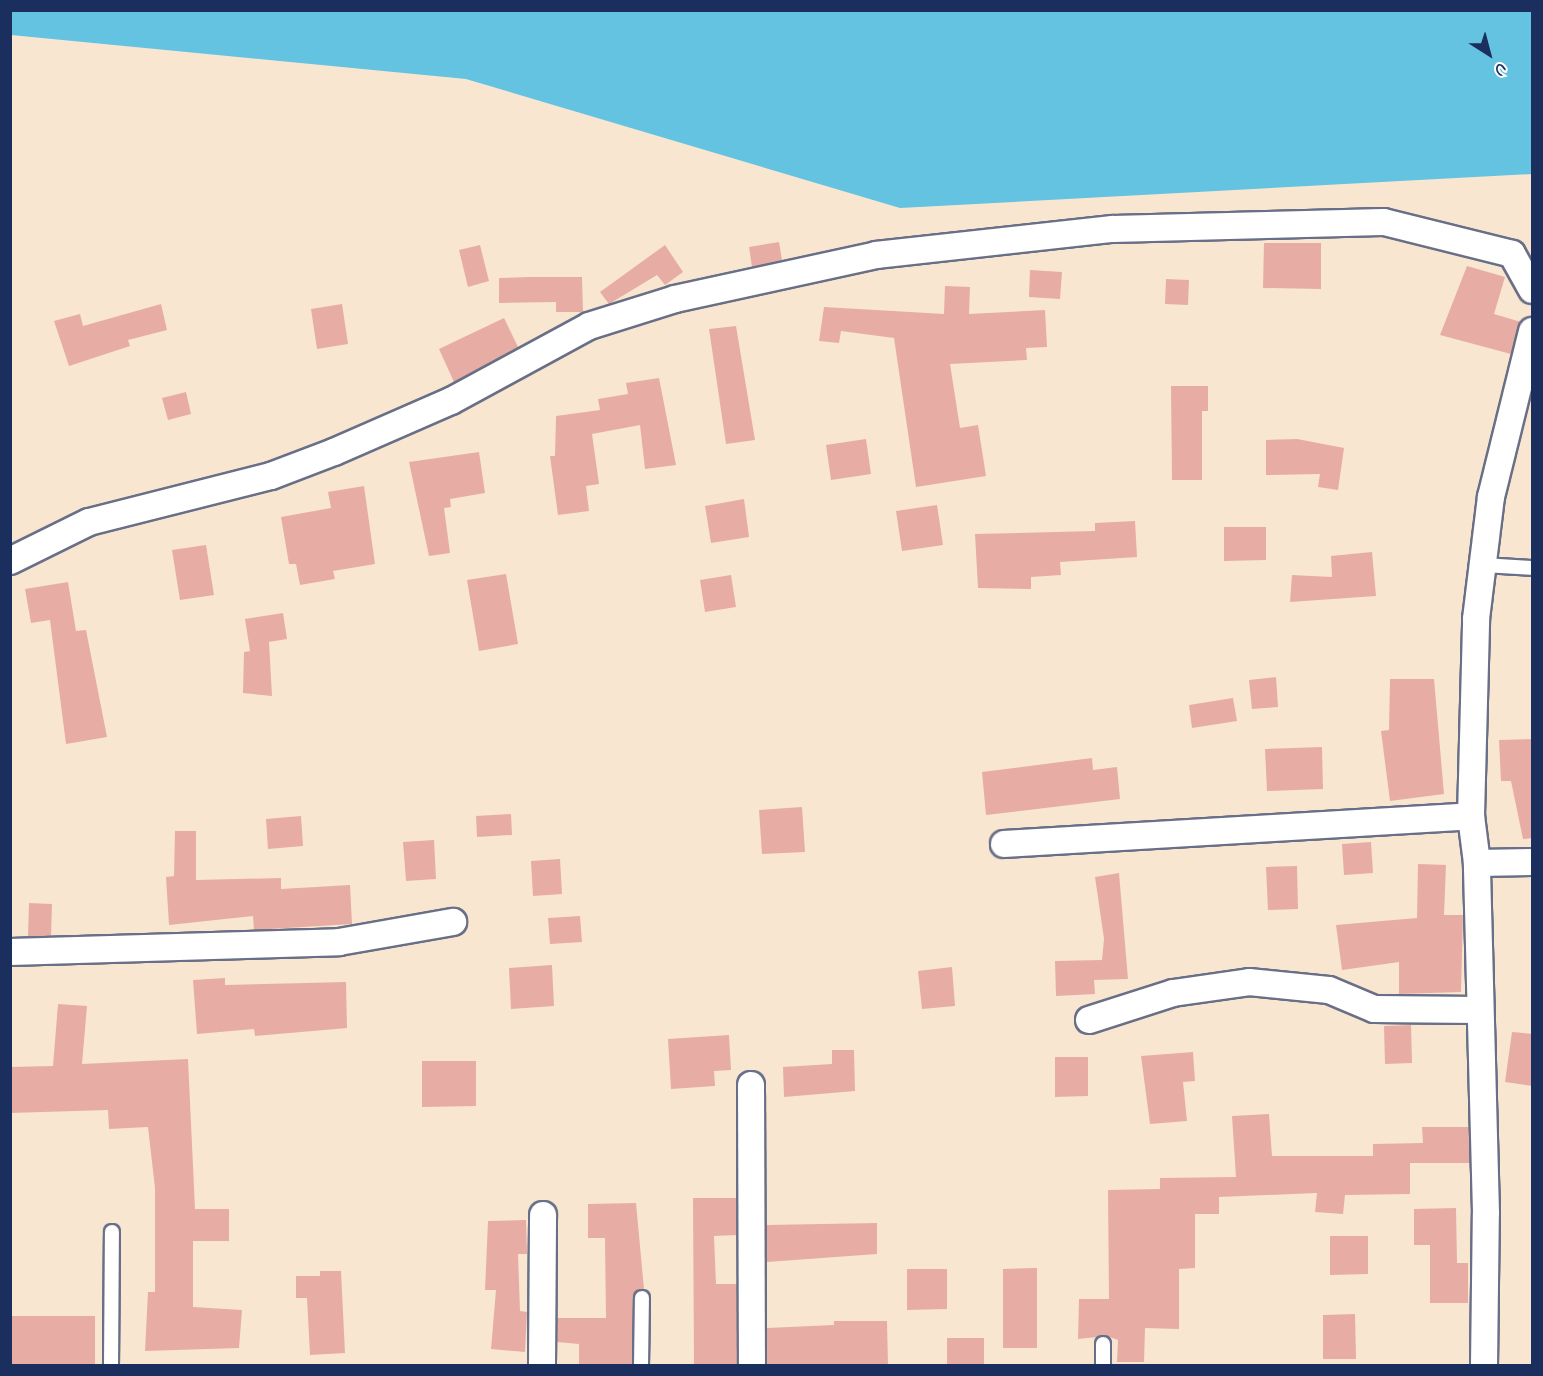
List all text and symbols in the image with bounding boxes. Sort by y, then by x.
north arrow [1459,24,1519,84]
text: U [1489,57,1510,81]

